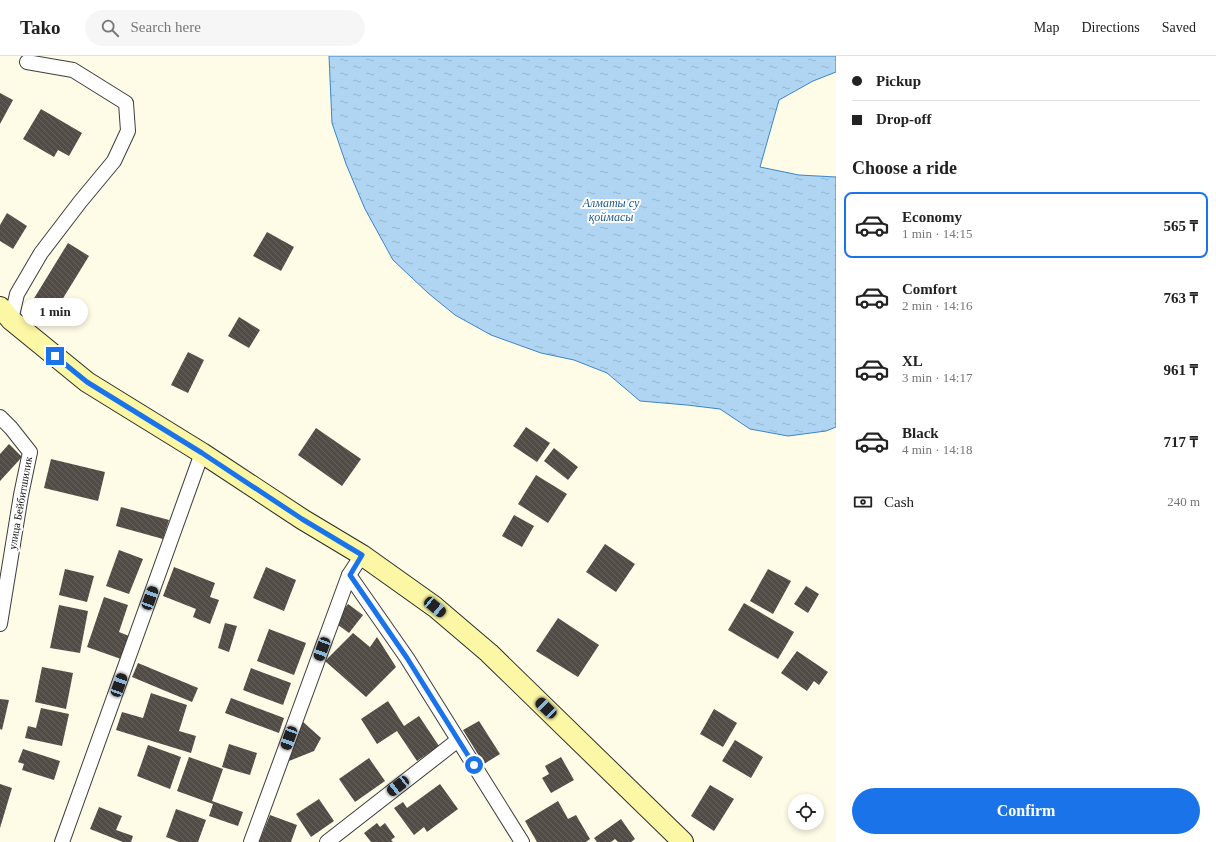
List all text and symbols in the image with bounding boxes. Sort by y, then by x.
search box [85,10,365,46]
text: Tako [20,17,61,38]
icon: search [99,17,121,39]
text: Search here [131,19,201,35]
text: Map [1034,20,1059,35]
text: Directions [1081,20,1140,35]
text: Saved [1162,20,1196,35]
text: Pickup [876,73,921,89]
text: Drop-off [876,111,932,127]
text: Choose a ride [852,158,957,178]
water label: Алматы су қоймасы [582,196,640,224]
icon: car [854,207,890,243]
text: Economy [902,209,962,225]
text: 565 ₸ [1164,218,1198,234]
text: 1 min · 14:15 [902,226,972,241]
icon: car [854,279,890,315]
text: Comfort [902,281,957,297]
text: 763 ₸ [1164,290,1198,306]
callout: 1 min [22,298,88,326]
text: 2 min · 14:16 [902,298,972,313]
text: 1 min [39,304,71,319]
route end [46,347,64,365]
icon: car [854,351,890,387]
text: XL [902,353,923,369]
text: 961 ₸ [1164,362,1198,378]
text: 3 min · 14:17 [902,370,972,385]
icon: car [854,423,890,459]
text: Black [902,425,939,441]
text: 717 ₸ [1164,434,1198,450]
text: 4 min · 14:18 [902,442,972,457]
street label: улица Бейбитшилик [6,455,34,551]
icon: cash [852,491,874,513]
text: Cash [884,494,914,510]
text: 240 m [1167,494,1200,509]
car [140,585,160,611]
car [422,595,448,619]
car [312,636,332,662]
car [109,672,129,698]
car [533,695,559,721]
car [279,725,299,751]
route start [465,756,483,774]
car [385,774,411,798]
button: Confirm [852,788,1200,834]
map controls [788,794,824,830]
button: locate [788,794,824,830]

